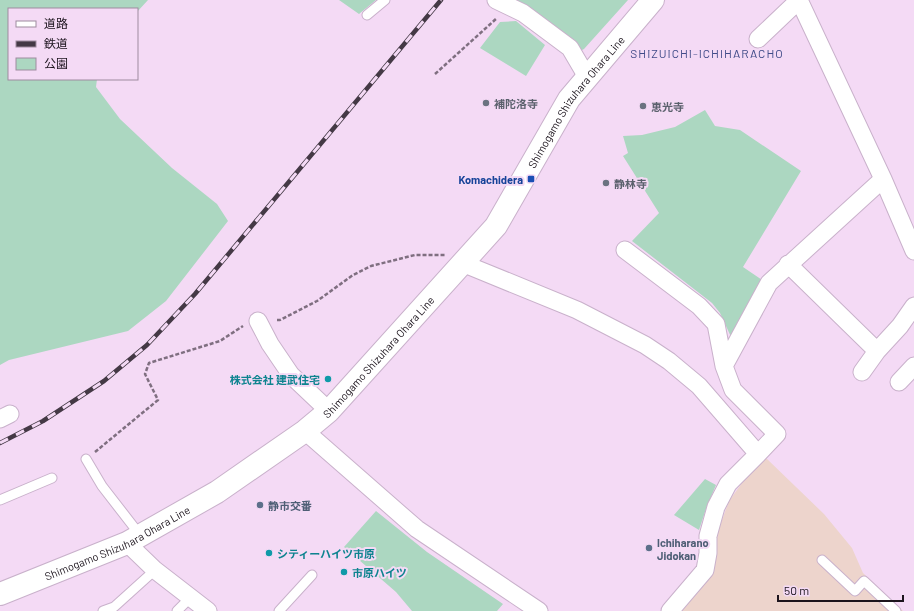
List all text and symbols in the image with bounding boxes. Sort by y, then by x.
legend [8,8,138,80]
text: 道路 [44,16,68,30]
street label: Shimogamo Shizuhara Ohara Line [524,33,627,170]
text: 鉄道 [44,36,68,50]
district label: SHIZUICHI-ICHIHARACHO [630,46,784,60]
text: 公園 [44,56,68,70]
place label: 補陀洛寺 [494,97,538,110]
marker: 補陀洛寺 [481,98,491,108]
place label: 恵光寺 [651,100,684,113]
marker: 恵光寺 [638,101,648,111]
place label: Komachidera [458,173,523,186]
marker: Komachidera [526,174,536,184]
place label: 静林寺 [614,177,647,190]
marker: 静林寺 [601,178,611,188]
street label: Shimogamo Shizuhara Ohara Line [320,293,436,420]
place label: 株式会社 建武住宅 [230,373,320,386]
marker: 株式会社 建武住宅 [323,374,333,384]
place label: 静市交番 [268,499,312,512]
marker: 静市交番 [255,500,265,510]
street label: Shimogamo Shizuhara Ohara Line [42,502,192,582]
place label: Ichiharano Jidokan [657,536,709,562]
marker: Ichiharano Jidokan [644,543,654,553]
place label: シティーハイツ市原 [277,547,375,560]
marker: シティーハイツ市原 [264,548,274,558]
place label: 市原ハイツ [352,566,407,579]
marker: 市原ハイツ [339,567,349,577]
scale bar [778,577,903,603]
text: 50 m [784,583,809,597]

